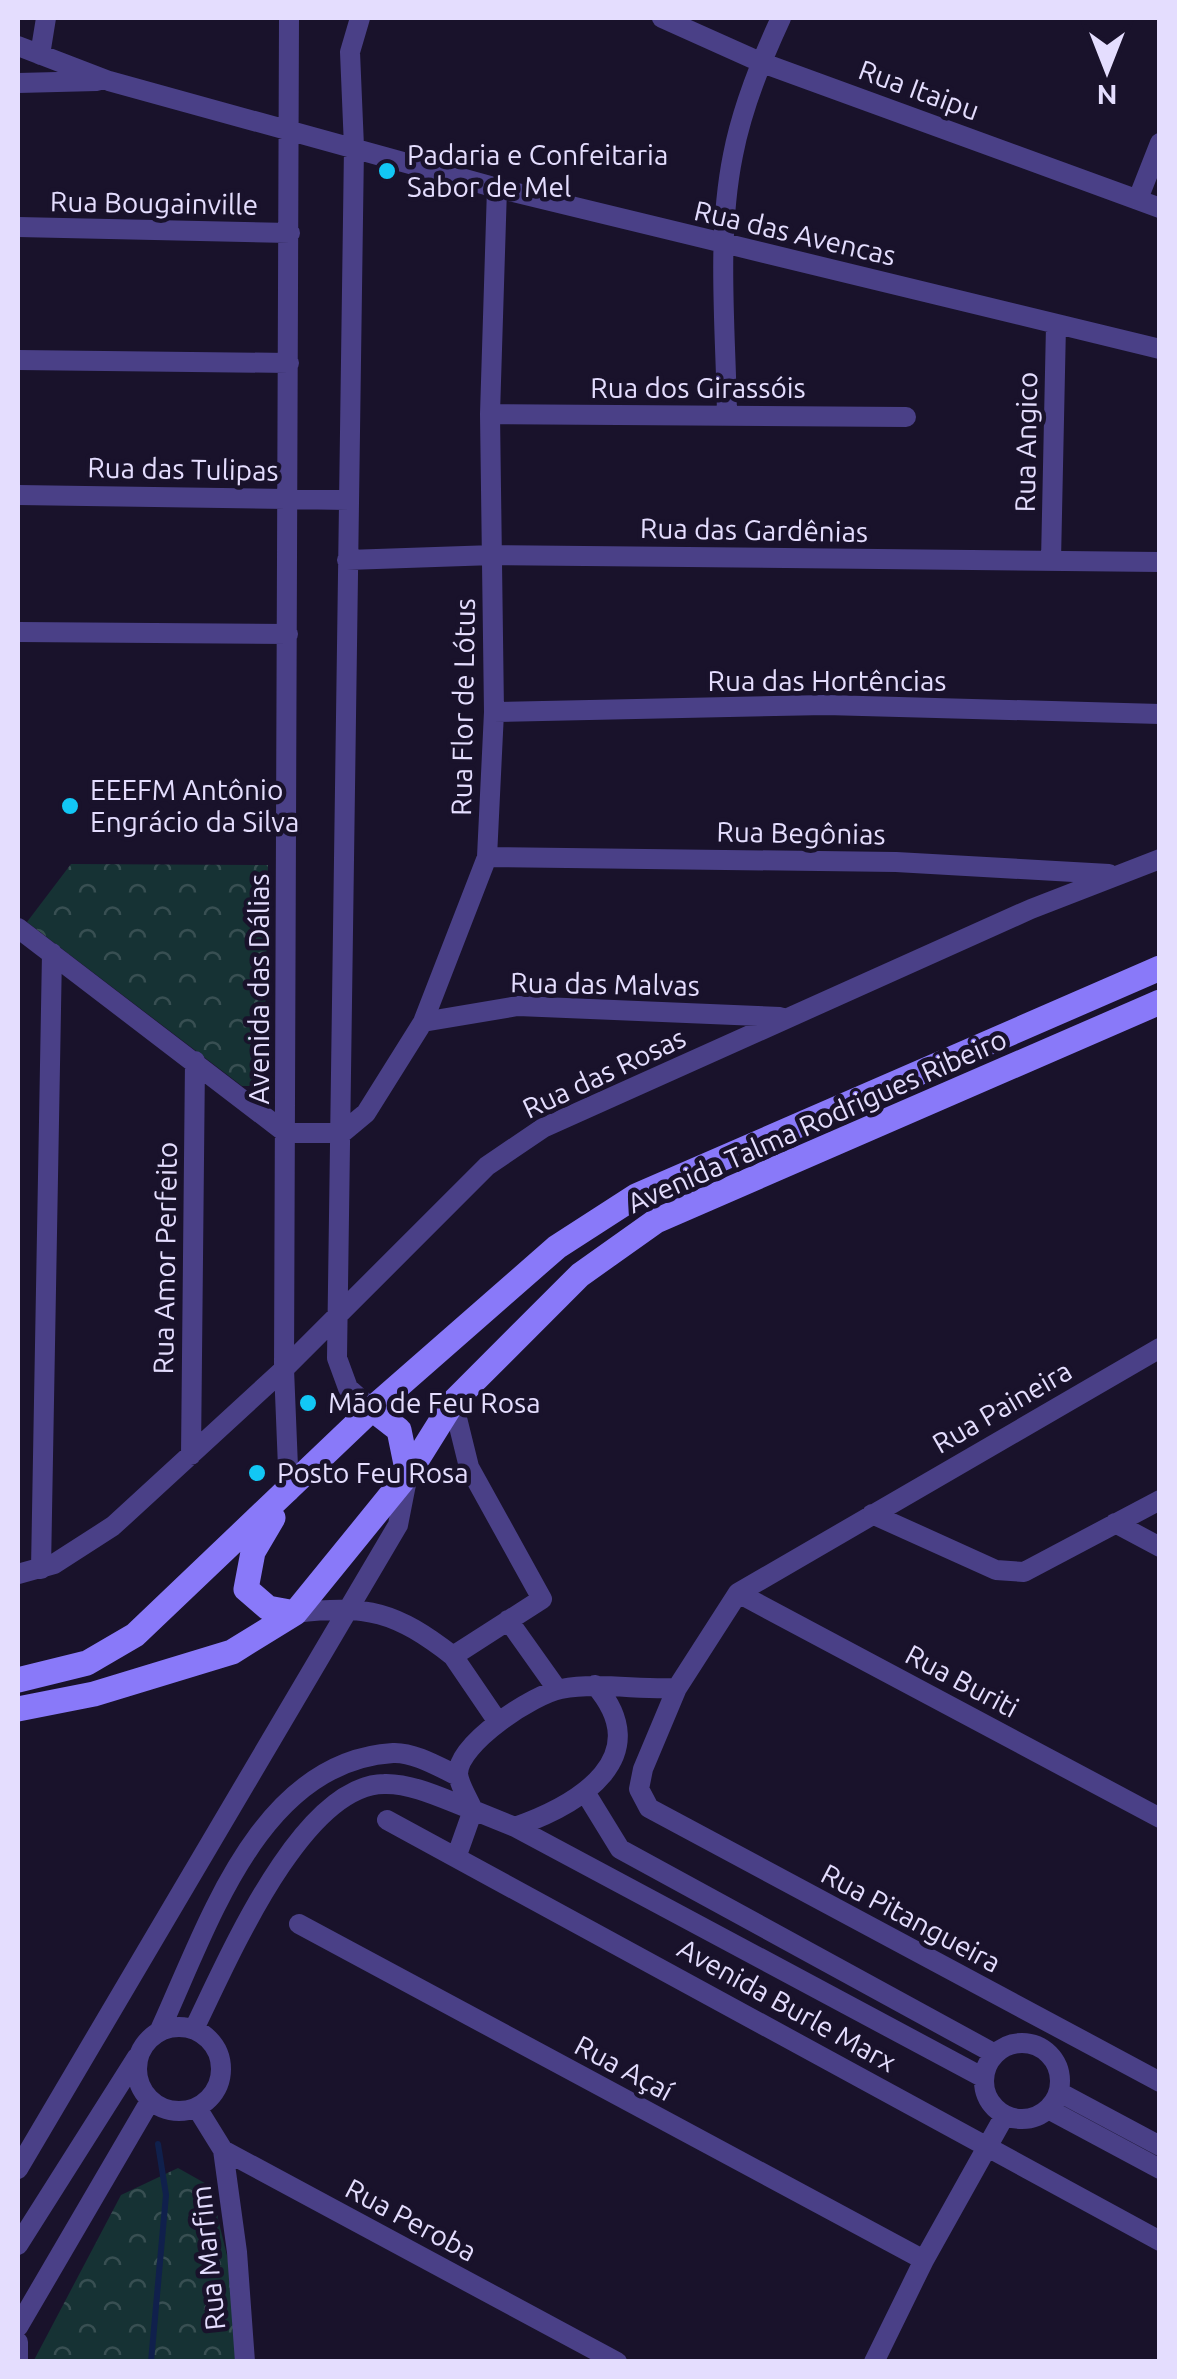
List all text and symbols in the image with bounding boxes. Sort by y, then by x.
north arrow [1057,20,1157,120]
street label: Rua Itaipu [855,53,984,126]
text: N [1097,80,1117,111]
place label: Padaria e Confeitaria Sabor de Mel [407,139,668,202]
marker: Padaria e Confeitaria Sabor de Mel [376,160,398,182]
street label: Rua Bougainville [50,185,258,220]
street label: Rua das Avencas [691,194,899,271]
street label: Rua Angico [1009,371,1042,513]
street label: Rua dos Girassóis [590,372,806,403]
street label: Rua das Tulipas [87,451,279,486]
street label: Rua das Gardênias [640,512,868,547]
street label: Rua Flor de Lótus [445,598,480,816]
street label: Rua das Hortências [708,665,946,696]
place label: EEEFM Antônio Engrácio da Silva [90,774,299,837]
marker: EEEFM Antônio Engrácio da Silva [59,795,81,817]
street label: Rua Begônias [716,816,886,849]
street label: Avenida das Dálias [243,873,274,1105]
street label: Rua das Malvas [510,966,700,1001]
street label: Rua das Rosas [517,1021,690,1124]
street label: Avenida Talma Rodrigues Ribeiro [622,1023,1011,1218]
street label: Rua Amor Perfeito [147,1141,182,1374]
street label: Rua Paineira [927,1354,1077,1459]
place label: Mão de Feu Rosa [328,1387,541,1418]
marker: Mão de Feu Rosa [297,1392,319,1414]
place label: Posto Feu Rosa [277,1457,469,1488]
marker: Posto Feu Rosa [246,1462,268,1484]
street label: Rua Buriti [901,1638,1024,1723]
street label: Rua Pitangueira [816,1857,1006,1978]
street label: Avenida Burle Marx [673,1932,902,2077]
street label: Rua Açaí [570,2029,680,2107]
street label: Rua Peroba [341,2172,482,2267]
street label: Rua Marfim [184,2184,231,2332]

